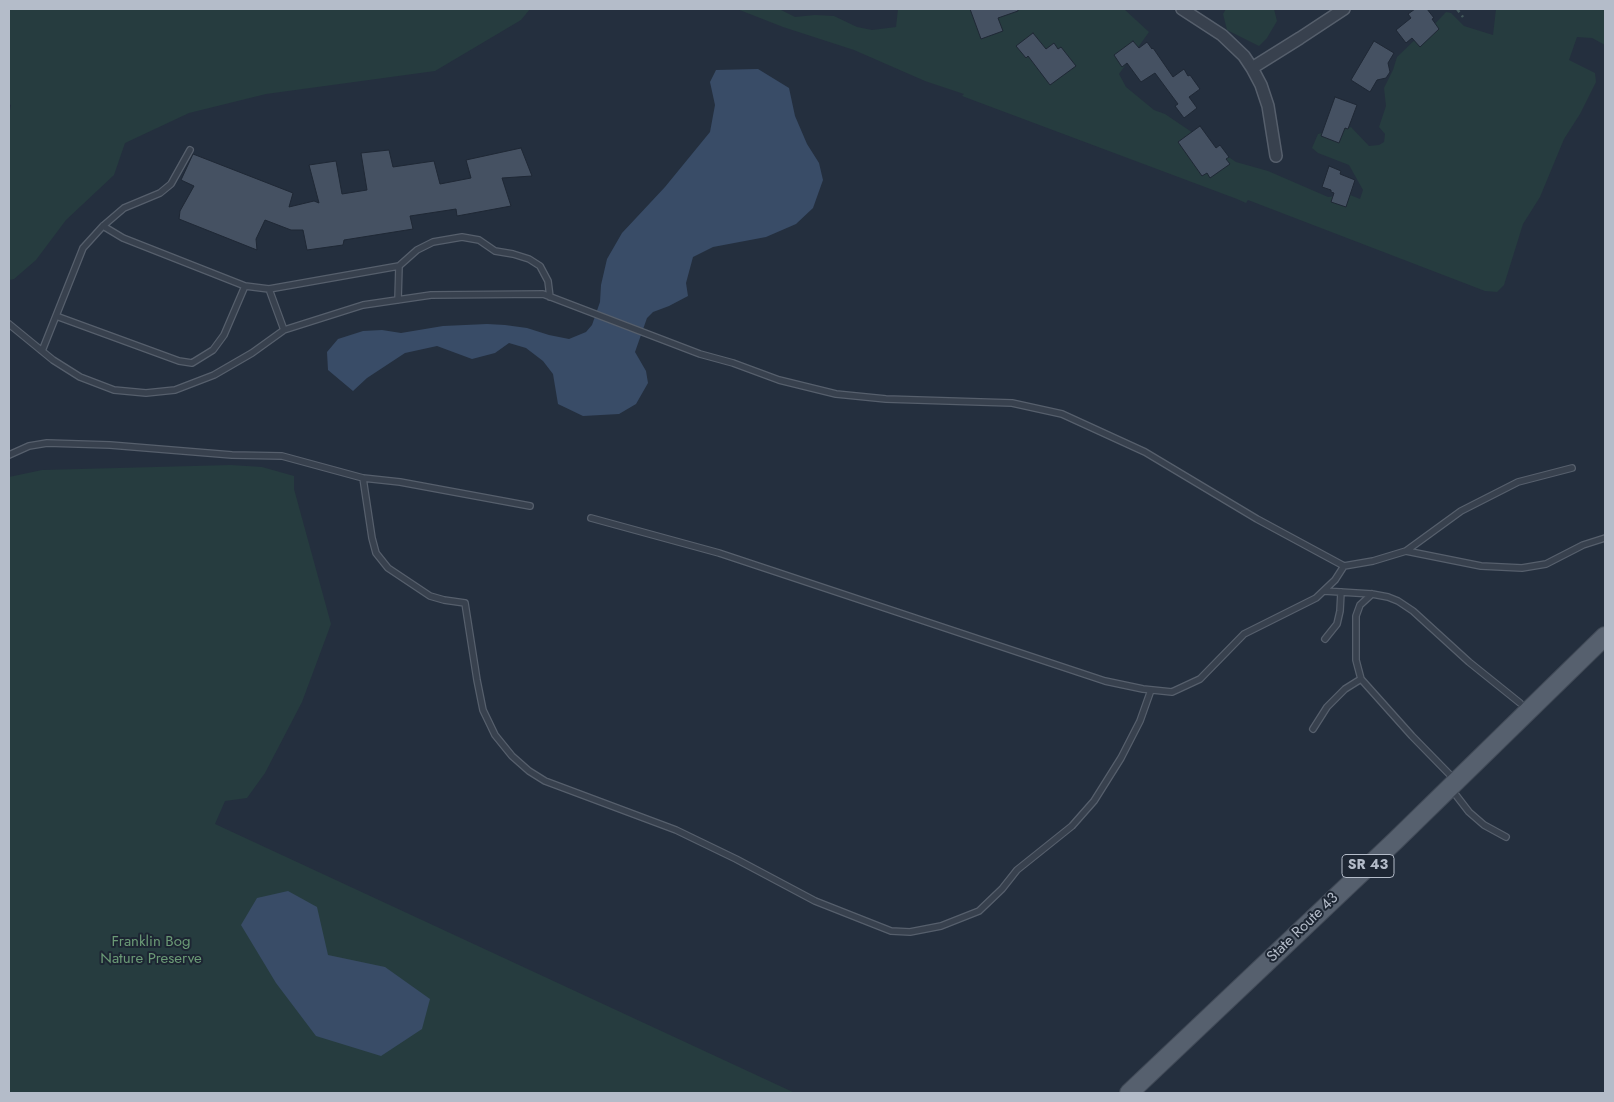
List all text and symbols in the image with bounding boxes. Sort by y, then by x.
road number: SR 43 [1342,854,1394,878]
street label: State Route 43 [1264,890,1342,966]
park label: Franklin Bog Nature Preserve [100,933,202,968]

